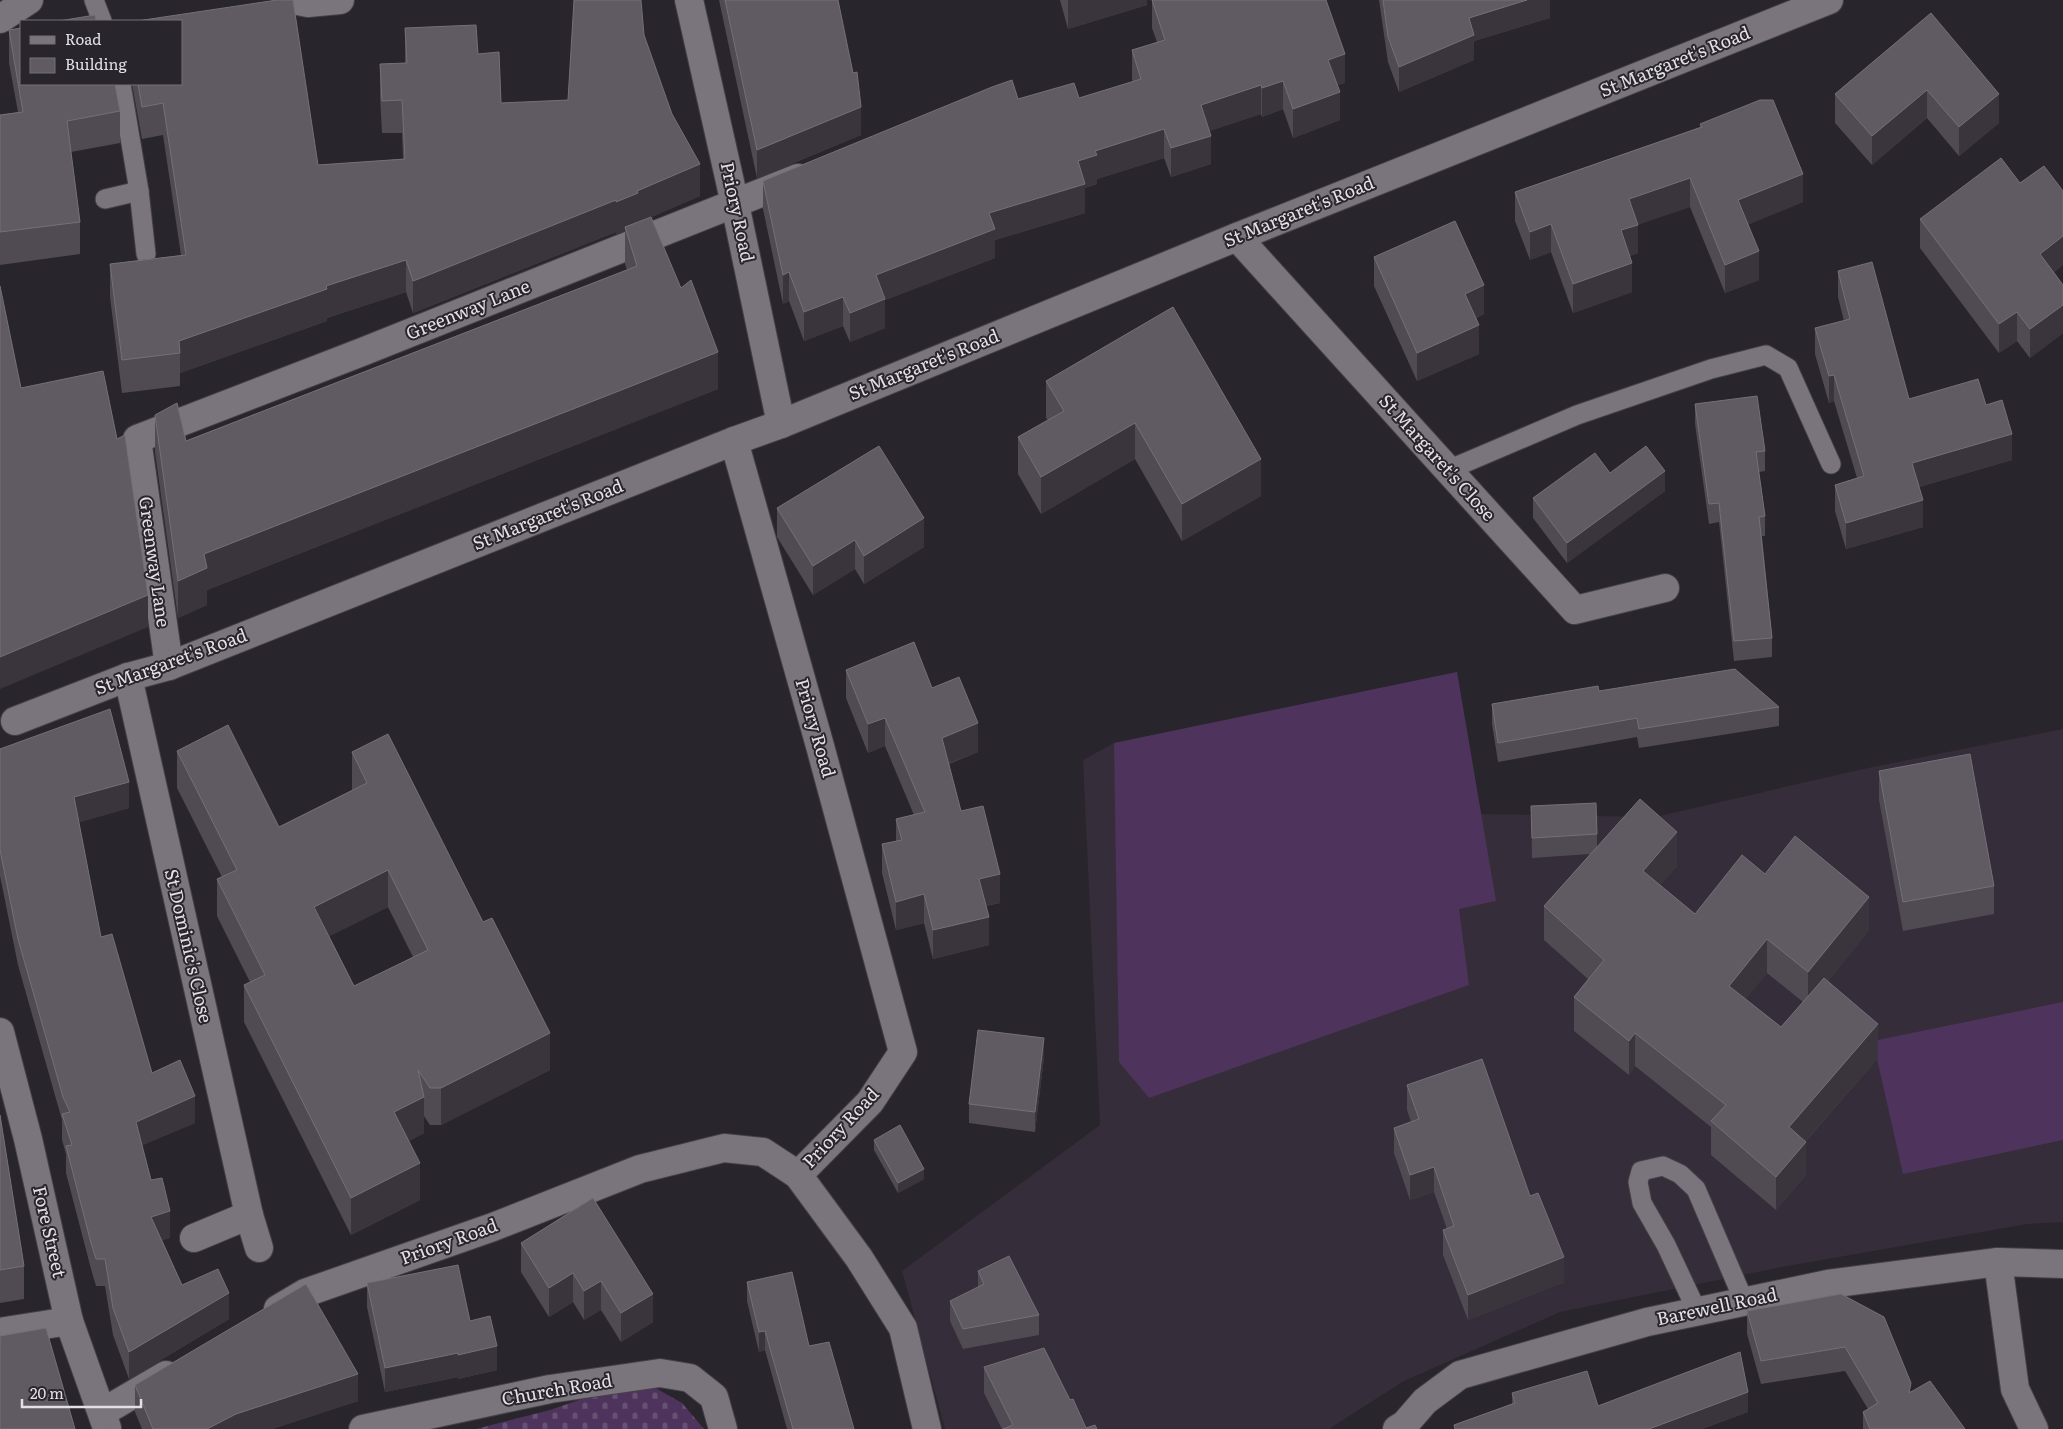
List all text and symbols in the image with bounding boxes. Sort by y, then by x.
street label: St Margaret's Road [1595,18,1754,103]
legend [20,20,182,85]
text: Road [65,27,101,50]
text: Building [65,52,127,75]
street label: Priory Road [715,159,762,264]
street label: St Margaret's Road [1219,168,1378,253]
street label: Greenway Lane [401,271,534,346]
street label: St Margaret's Road [844,321,1003,406]
street label: St Margaret's Close [1374,388,1503,526]
street label: St Margaret's Road [468,471,627,556]
street label: Greenway Lane [133,495,178,629]
street label: St Margaret's Road [91,620,250,701]
street label: Priory Road [789,675,843,780]
street label: St Dominic's Close [159,866,220,1025]
street label: Priory Road [795,1081,885,1173]
street label: Fore Street [27,1183,74,1281]
street label: Priory Road [396,1210,501,1271]
street label: Barewell Road [1654,1280,1779,1331]
street label: Church Road [499,1366,614,1412]
scale bar [22,1376,141,1408]
text: 20 m [30,1381,64,1404]

